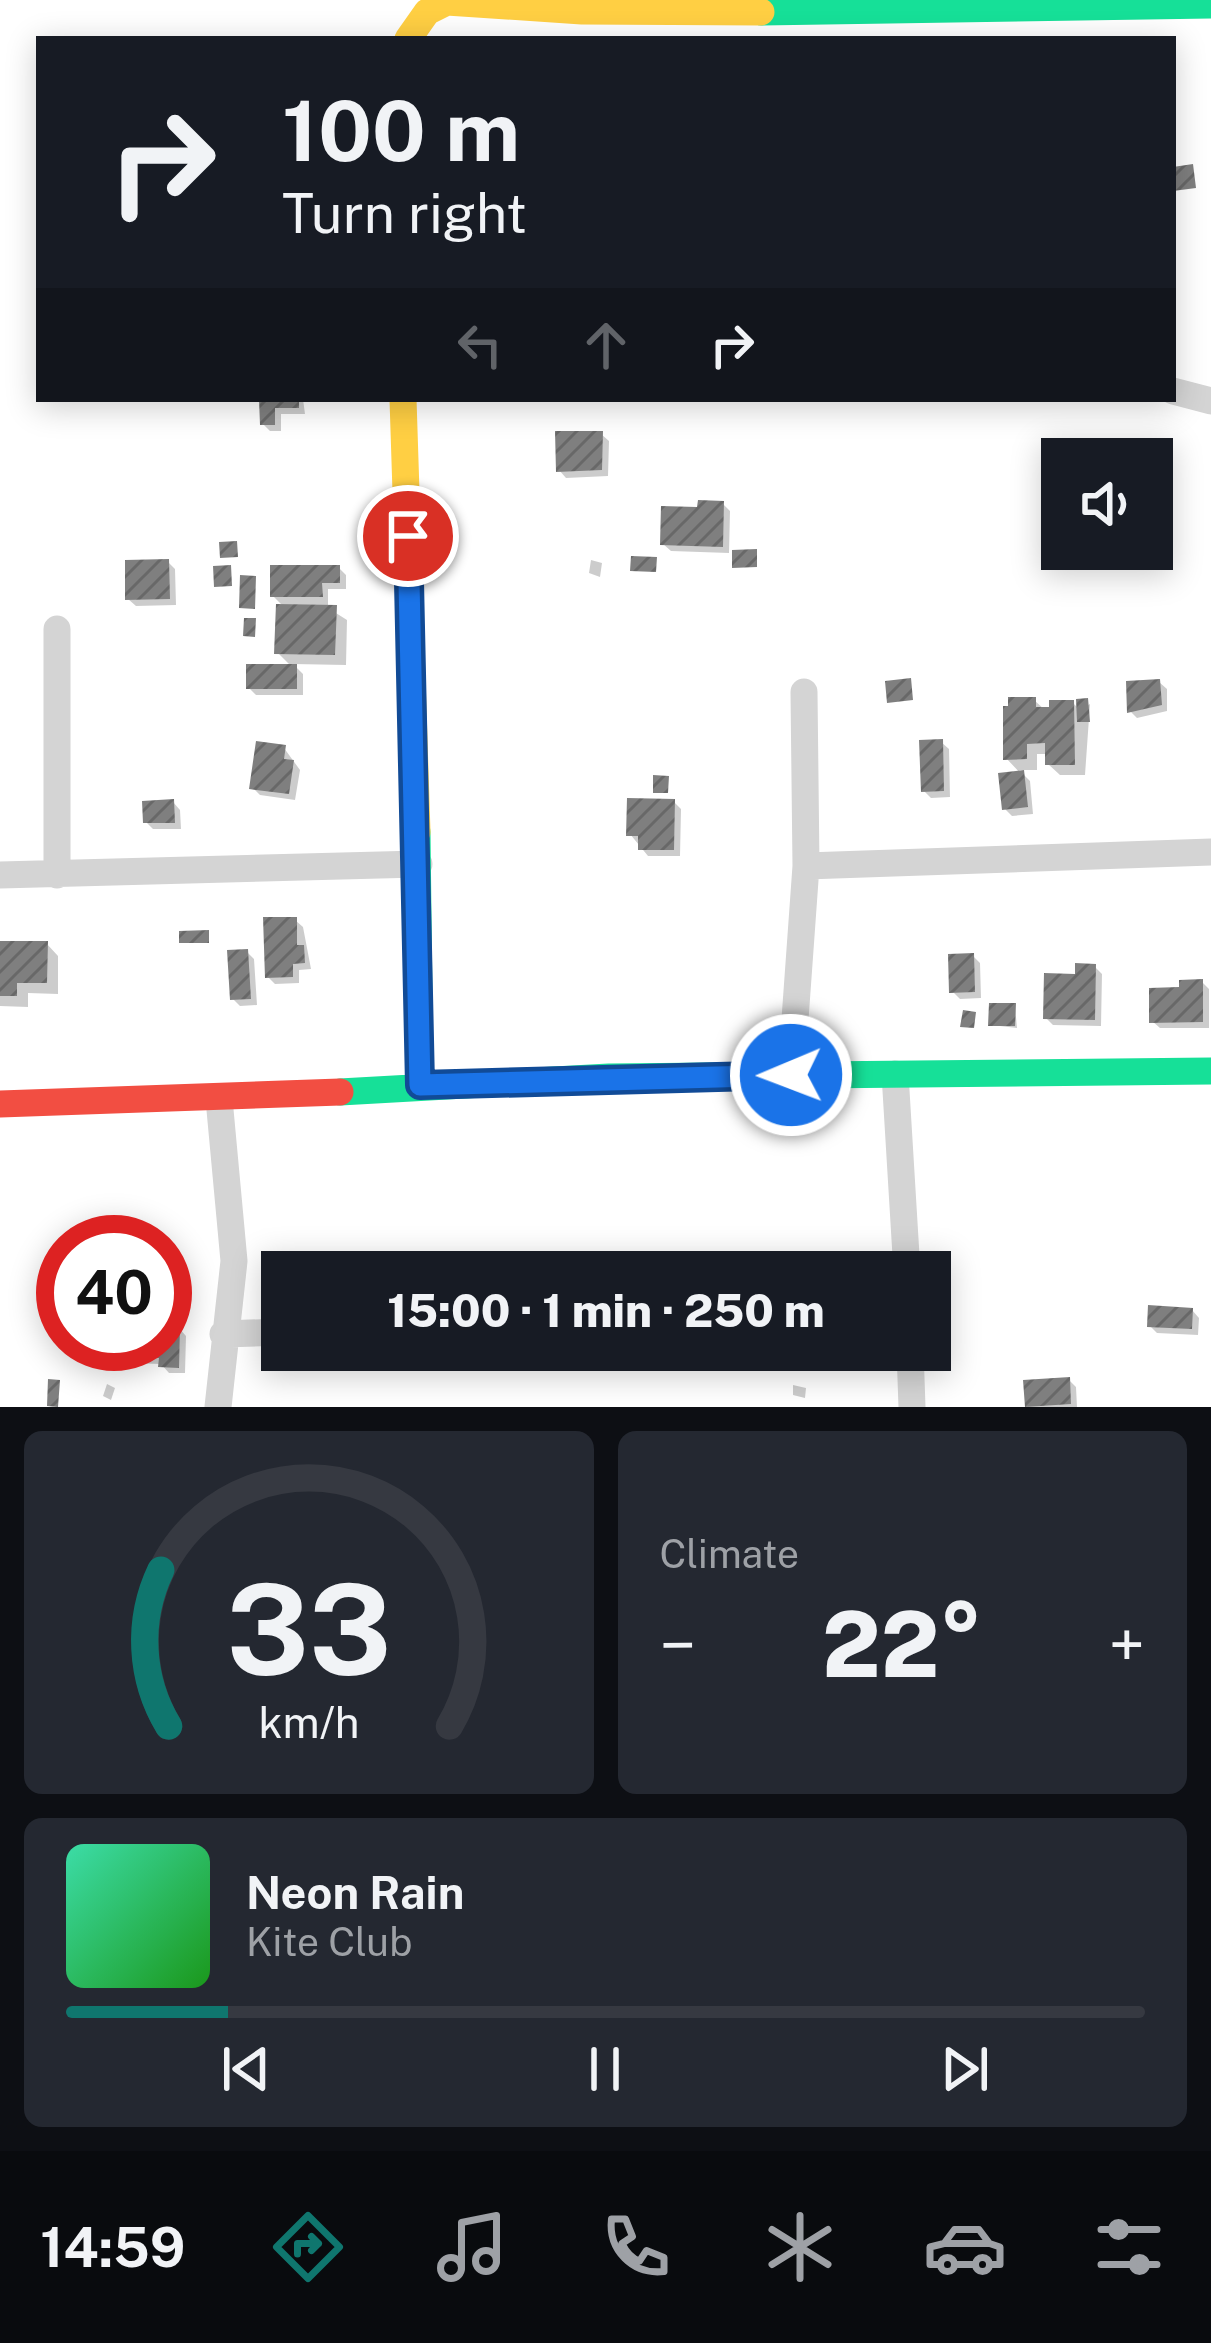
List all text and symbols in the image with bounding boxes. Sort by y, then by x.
text: 100 m [282,81,520,180]
icon: right [84,84,240,240]
text: Turn right [282,182,527,245]
icon: left [447,312,513,378]
icon: ahead [573,312,639,378]
icon: right [699,312,765,378]
map controls [1041,438,1173,570]
button: sound [1041,438,1173,570]
pin [357,485,459,587]
icon: arrive [375,503,441,569]
position arrow [728,1012,854,1138]
speed limit sign: 40 [36,1215,192,1371]
text: 15:00 · 1 min · 250 m [387,1284,825,1337]
text: Climate [660,1531,799,1577]
text: 33 [226,1556,392,1703]
text: 22° [822,1591,983,1697]
text: − [660,1606,696,1684]
text: + [1108,1606,1145,1684]
text: km/h [258,1696,359,1747]
text: Neon Rain [246,1866,464,1919]
text: Kite Club [246,1919,412,1965]
icon: previous [213,2036,279,2102]
icon: pause [572,2036,638,2102]
icon: next [932,2036,998,2102]
icon: directions [266,2205,350,2289]
icon: music [430,2205,514,2289]
icon: phone [594,2205,678,2289]
icon: climate [758,2205,842,2289]
icon: car [923,2205,1007,2289]
icon: filters [1087,2205,1171,2289]
text: 14:59 [40,2216,185,2279]

